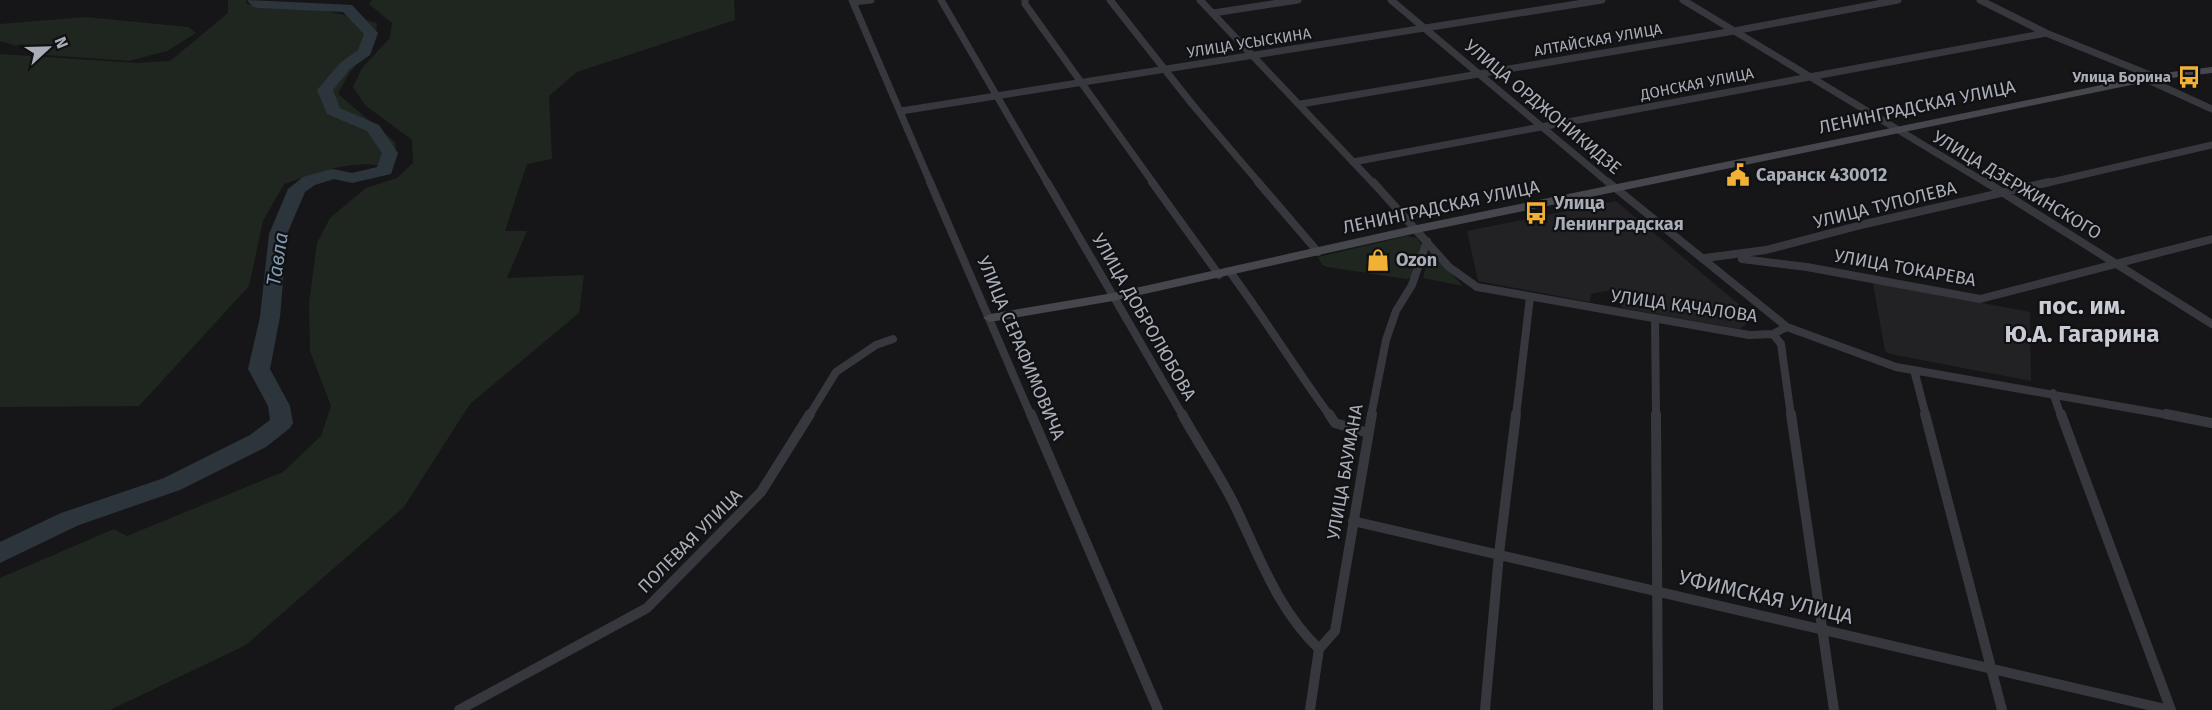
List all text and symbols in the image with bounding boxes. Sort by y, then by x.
north arrow [18,18,78,78]
street label: АЛТАЙСКАЯ УЛИЦА [1533,20,1664,60]
street label: УЛИЦА УСЫСКИНА [1186,24,1313,62]
text: N [51,34,72,51]
street label: УЛИЦА ОРДЖОНИКИДЗЕ [1460,35,1626,179]
street label: ДОНСКАЯ УЛИЦА [1638,64,1756,104]
bus stop icon: Улица Борина [2176,64,2202,90]
place label: Улица Борина [2071,68,2171,86]
street label: ЛЕНИНГРАДСКАЯ УЛИЦА [1817,75,2018,139]
street label: УЛИЦА ДЗЕРЖИНСКОГО [1929,126,2105,244]
public building icon: Саранск 430012 [1725,162,1751,188]
place label: Саранск 430012 [1756,164,1887,186]
street label: ЛЕНИНГРАДСКАЯ УЛИЦА [1341,175,1542,239]
street label: УЛИЦА ТУПОЛЕВА [1811,176,1959,233]
place label: Улица Ленинградская [1553,192,1684,235]
bus stop icon: Улица Ленинградская [1523,200,1549,226]
street label: УЛИЦА ДОБРОЛЮБОВА [1087,230,1201,405]
water label: Тавла [261,231,293,287]
street label: УЛИЦА ТОКАРЕВА [1832,245,1978,291]
shop icon: Ozon [1365,247,1391,273]
place label: Ozon [1396,249,1437,271]
street label: УЛИЦА СЕРАФИМОВИЧА [972,253,1070,444]
street label: УЛИЦА КАЧАЛОВА [1609,285,1759,327]
district label: пос. им. Ю.А. Гагарина [2005,292,2159,348]
street label: УЛИЦА БАУМАНА [1322,402,1368,541]
street label: ПОЛЕВАЯ УЛИЦА [633,484,747,598]
street label: УФИМСКАЯ УЛИЦА [1676,564,1856,630]

